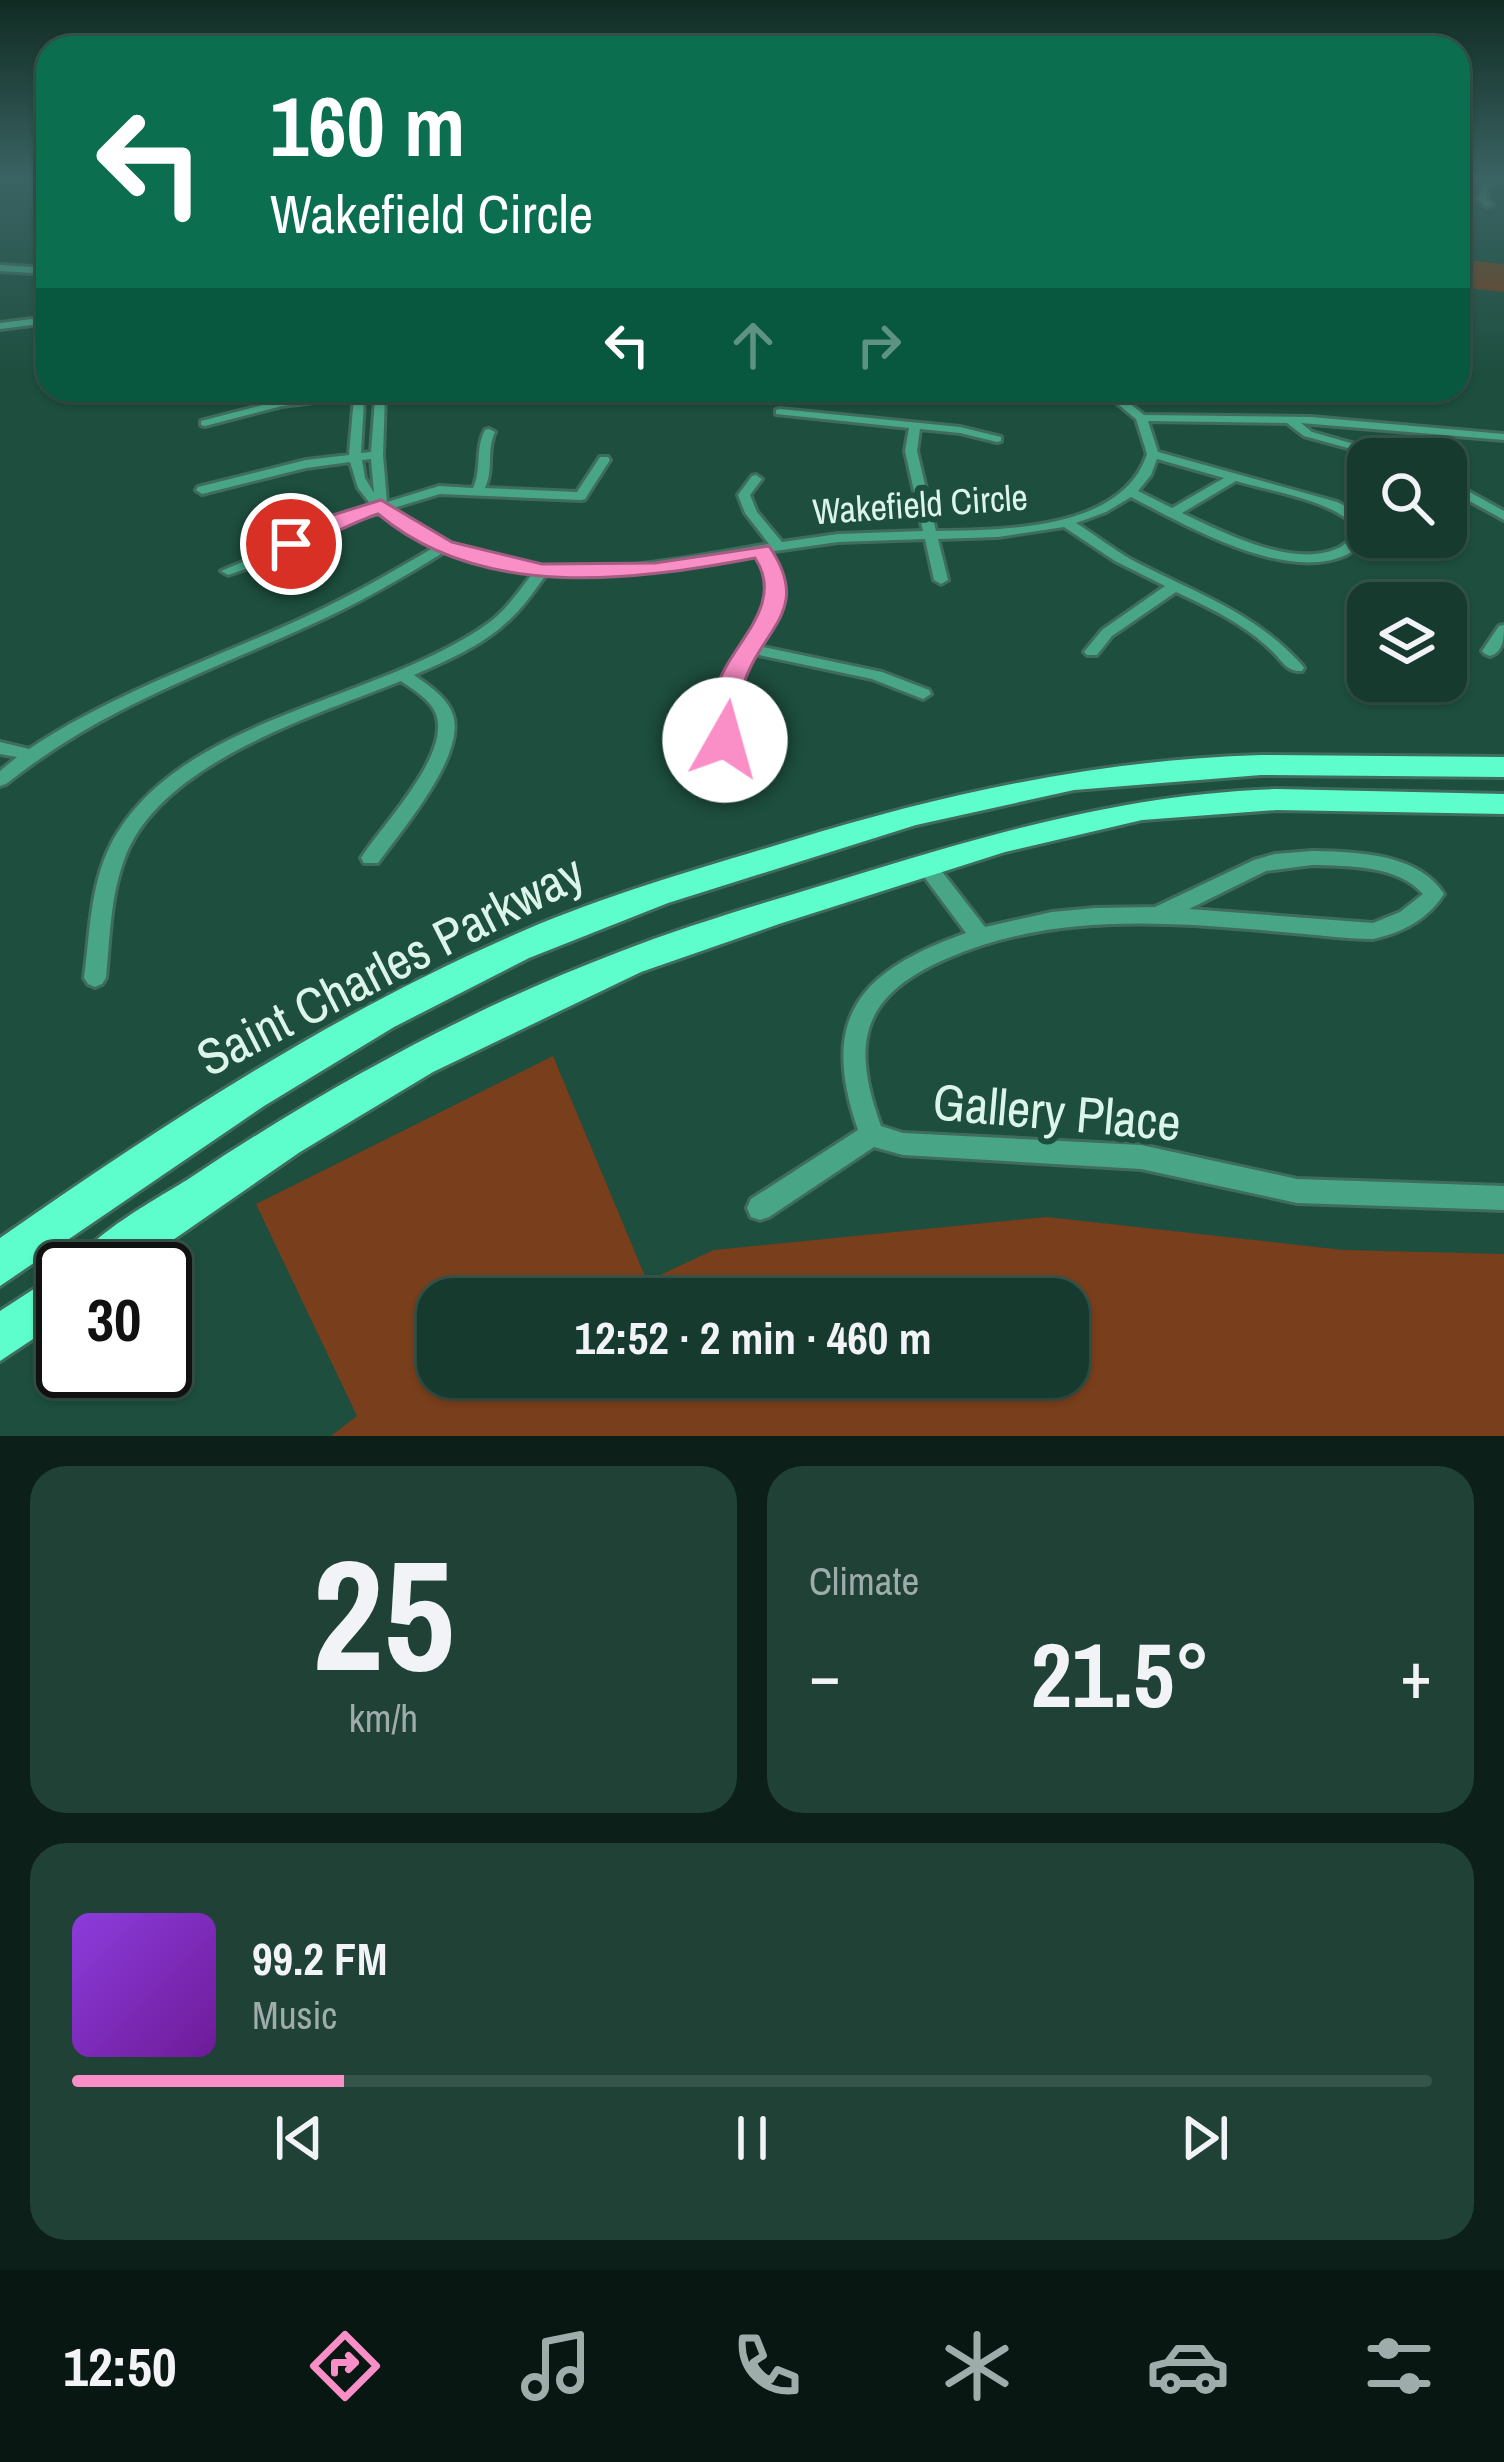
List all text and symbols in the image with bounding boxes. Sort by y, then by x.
text: 160 m [270,69,465,182]
icon: left [72,84,228,240]
text: Wakefield Circle [270,177,593,250]
icon: left [594,312,660,378]
icon: ahead [720,312,786,378]
icon: right [846,312,912,378]
map controls [1347,438,1467,702]
button: search [1347,438,1467,558]
street label: Wakefield Circle [811,473,1029,535]
pin [240,493,342,595]
icon: arrive [258,511,324,577]
button: layers [1347,582,1467,702]
position arrow [662,677,788,803]
street label: Saint Charles Parkway [185,837,595,1092]
street label: Gallery Place [930,1066,1184,1157]
speed limit sign: 30 [36,1242,192,1398]
text: 12:52 · 2 min · 460 m [575,1307,931,1368]
text: 25 [312,1509,455,1719]
text: Climate [809,1555,919,1607]
text: 21.5° [1031,1614,1210,1735]
text: − [809,1630,841,1719]
text: + [1400,1630,1432,1719]
text: km/h [349,1692,418,1744]
text: 99.2 FM [252,1928,387,1989]
text: Music [252,1989,337,2041]
icon: previous [266,2105,332,2171]
icon: pause [719,2105,785,2171]
icon: next [1172,2105,1238,2171]
icon: directions [303,2324,387,2408]
icon: music [514,2324,598,2408]
icon: phone [725,2324,809,2408]
icon: climate [935,2324,1019,2408]
icon: car [1146,2324,1230,2408]
icon: filters [1357,2324,1441,2408]
text: 12:50 [63,2330,177,2403]

